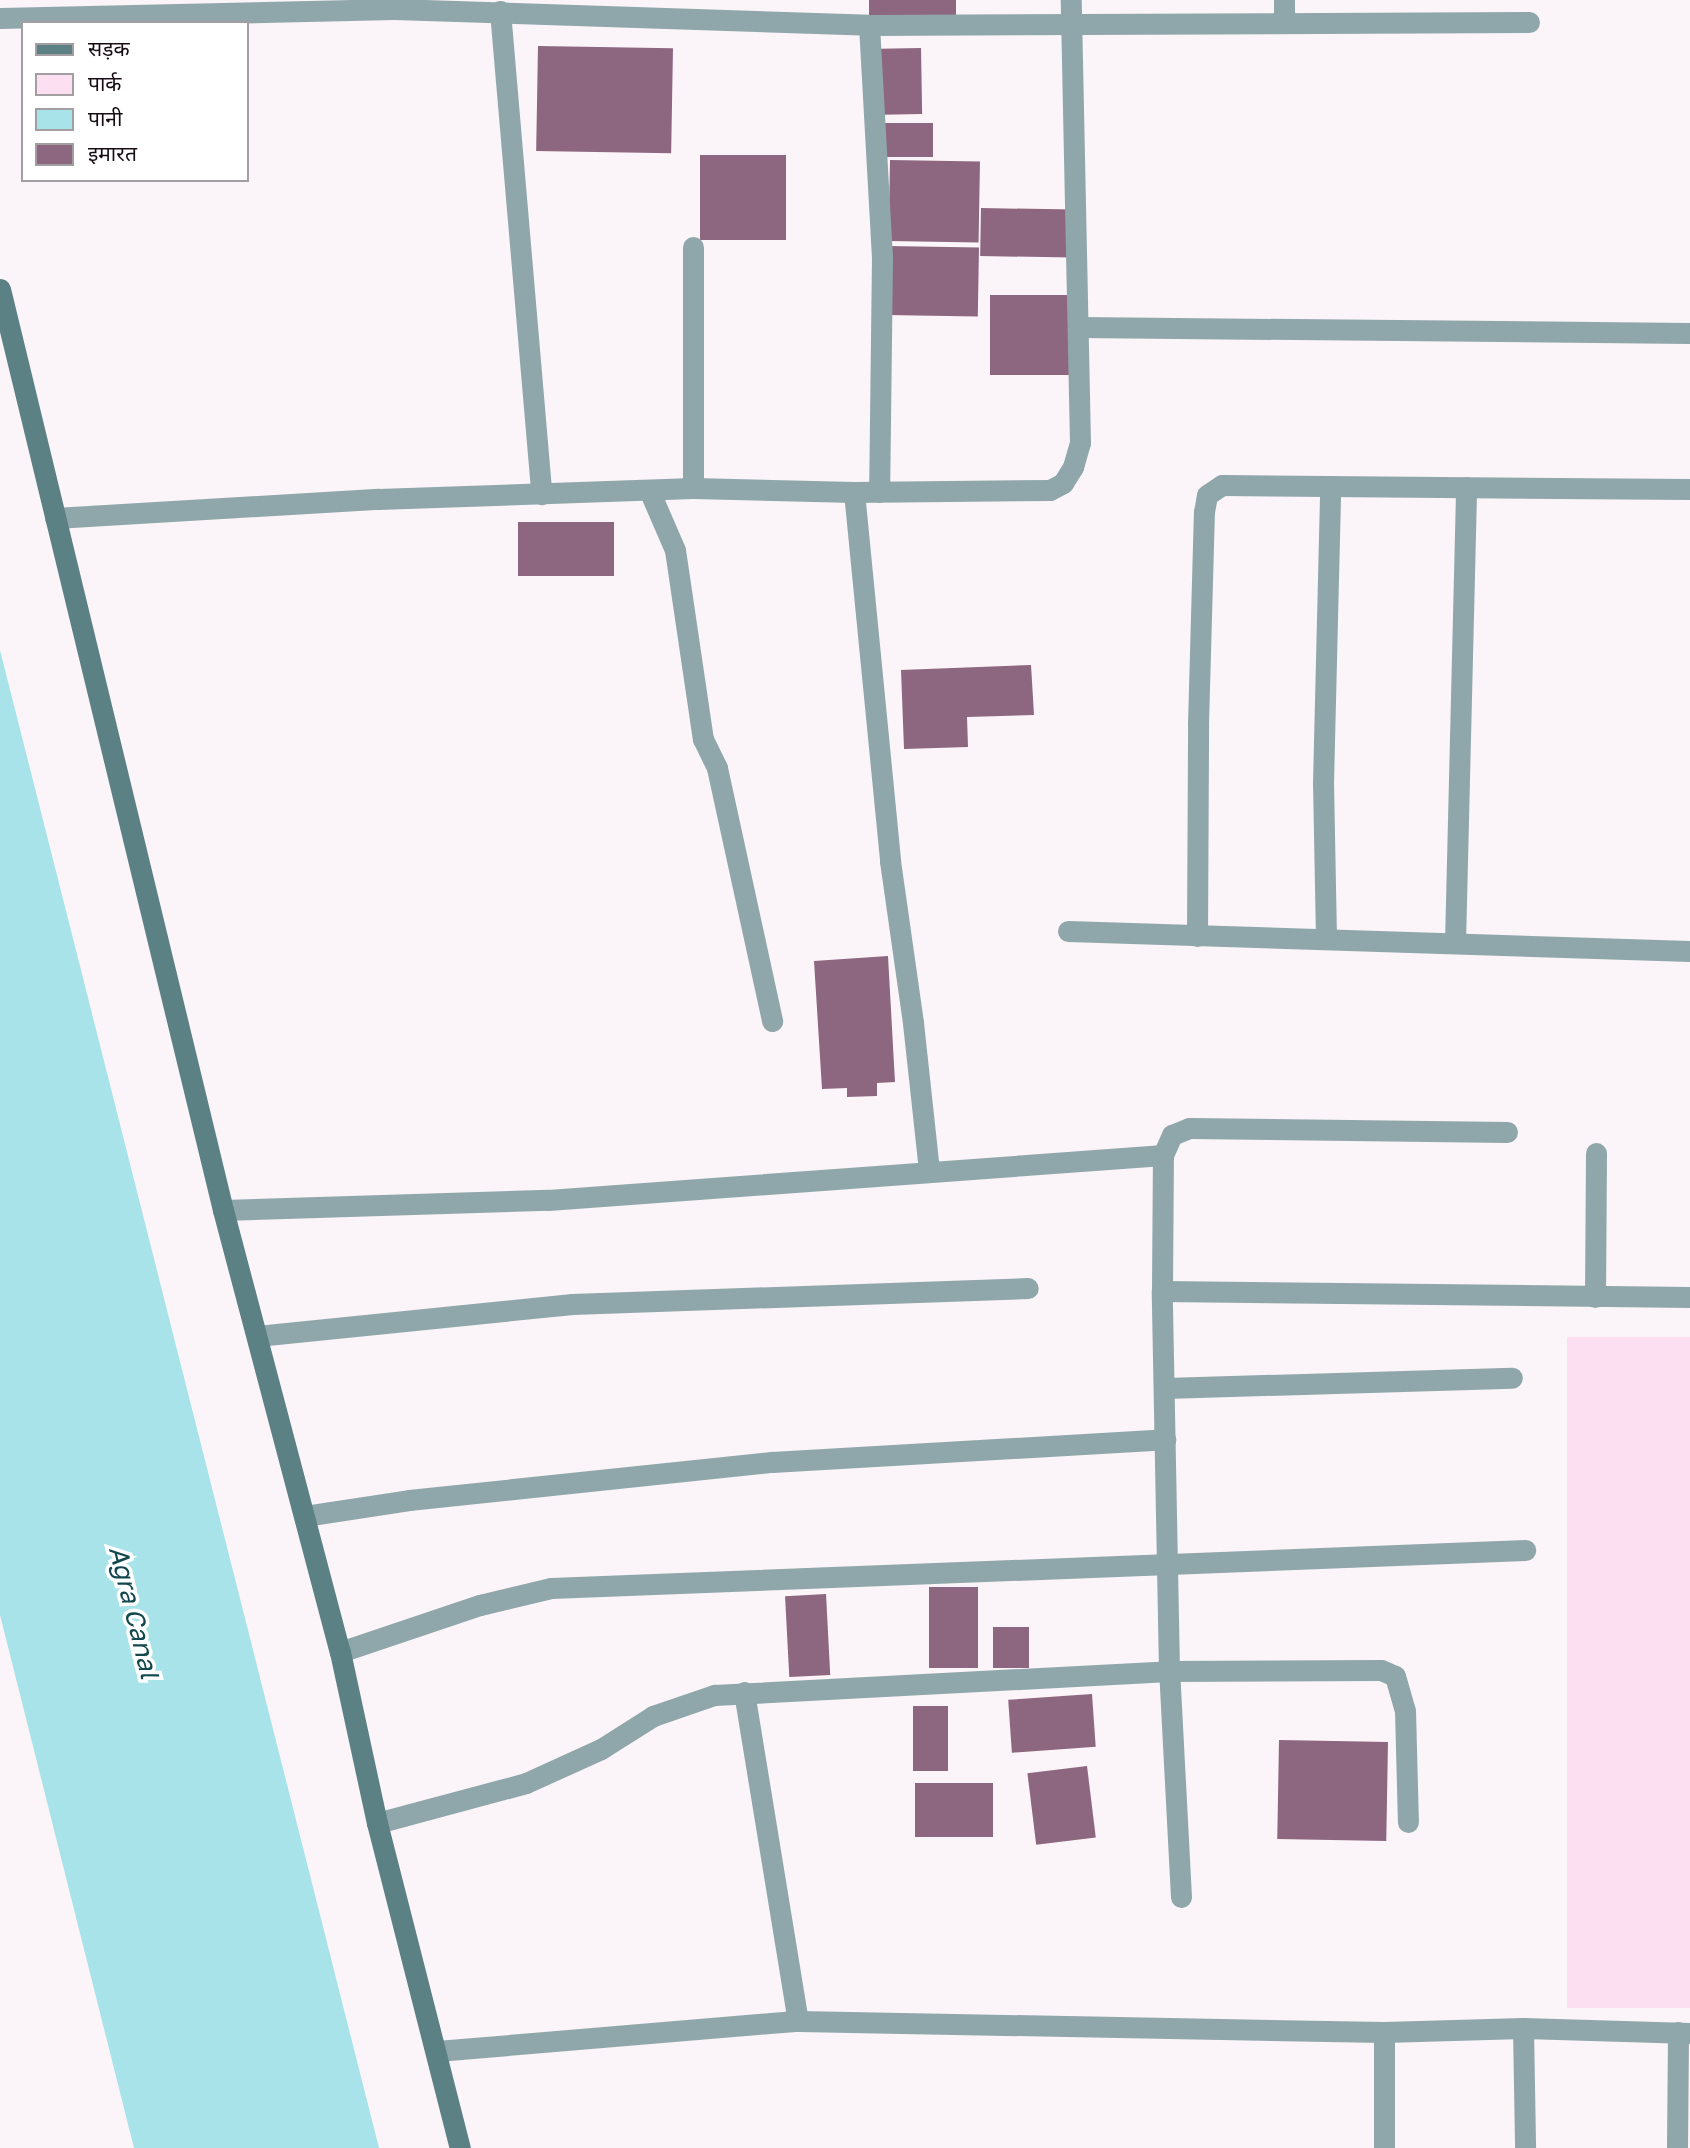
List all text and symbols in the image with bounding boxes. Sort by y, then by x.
legend [21,21,248,182]
text: सड़क [88,35,130,61]
text: पार्क [88,70,122,96]
text: पानी [88,105,122,131]
text: इमारत [88,140,137,166]
water label: Agra Canal [102,1542,166,1682]

